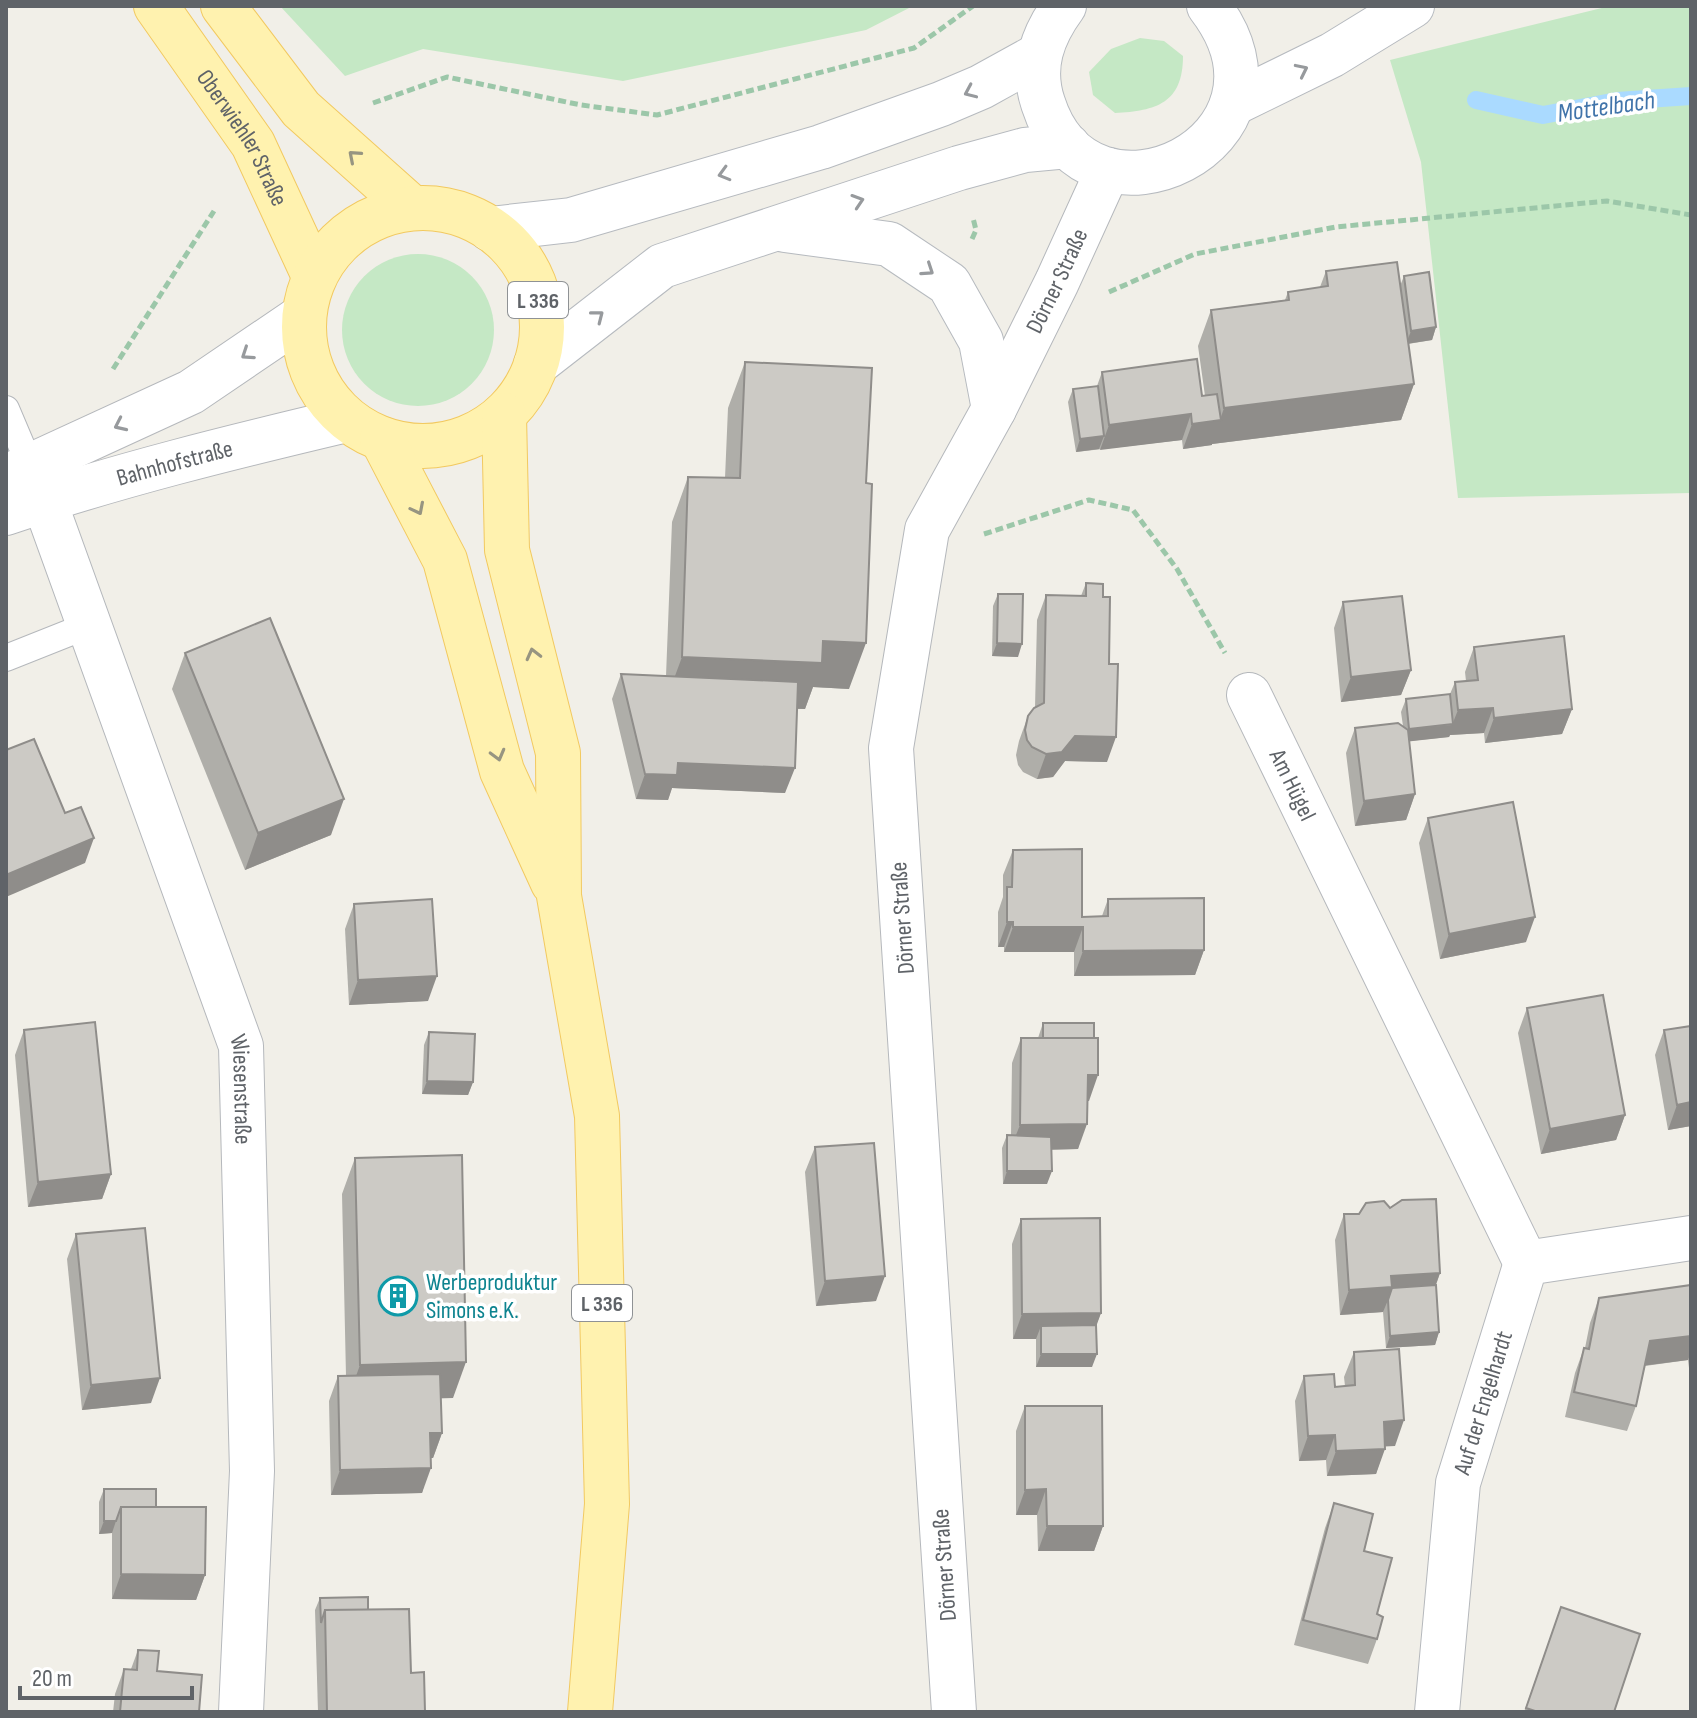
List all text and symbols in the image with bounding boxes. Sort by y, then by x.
street label: Oberwiehler Straße [190,64,294,211]
one-way arrow [1293,64,1308,79]
one-way arrow [964,82,978,98]
water label: Mottelbach [1556,85,1657,130]
one-way arrow [348,151,363,166]
one-way arrow [717,165,731,181]
one-way arrow [850,194,864,210]
street label: Dörner Straße [1020,224,1094,338]
one-way arrow [919,260,933,275]
road number: L 336 [508,282,568,318]
one-way arrow [589,312,604,326]
one-way arrow [242,344,256,359]
one-way arrow [114,415,129,431]
street label: Bahnhofstraße [113,434,236,493]
one-way arrow [409,500,424,515]
one-way arrow [525,647,542,661]
street label: Am Hügel [1262,744,1322,826]
one-way arrow [488,748,505,762]
street label: Dörner Straße [884,861,921,975]
street label: Wiesenstraße [223,1031,258,1145]
place label: Werbeproduktur Simons e.K. [426,1268,557,1325]
building icon: Werbeproduktur Simons e.K. [377,1275,419,1317]
road number: L 336 [572,1285,632,1321]
street label: Auf der Engelhardt [1447,1328,1519,1479]
street label: Dörner Straße [926,1508,963,1622]
scale bar [20,1650,192,1700]
text: 20 m [32,1664,72,1693]

